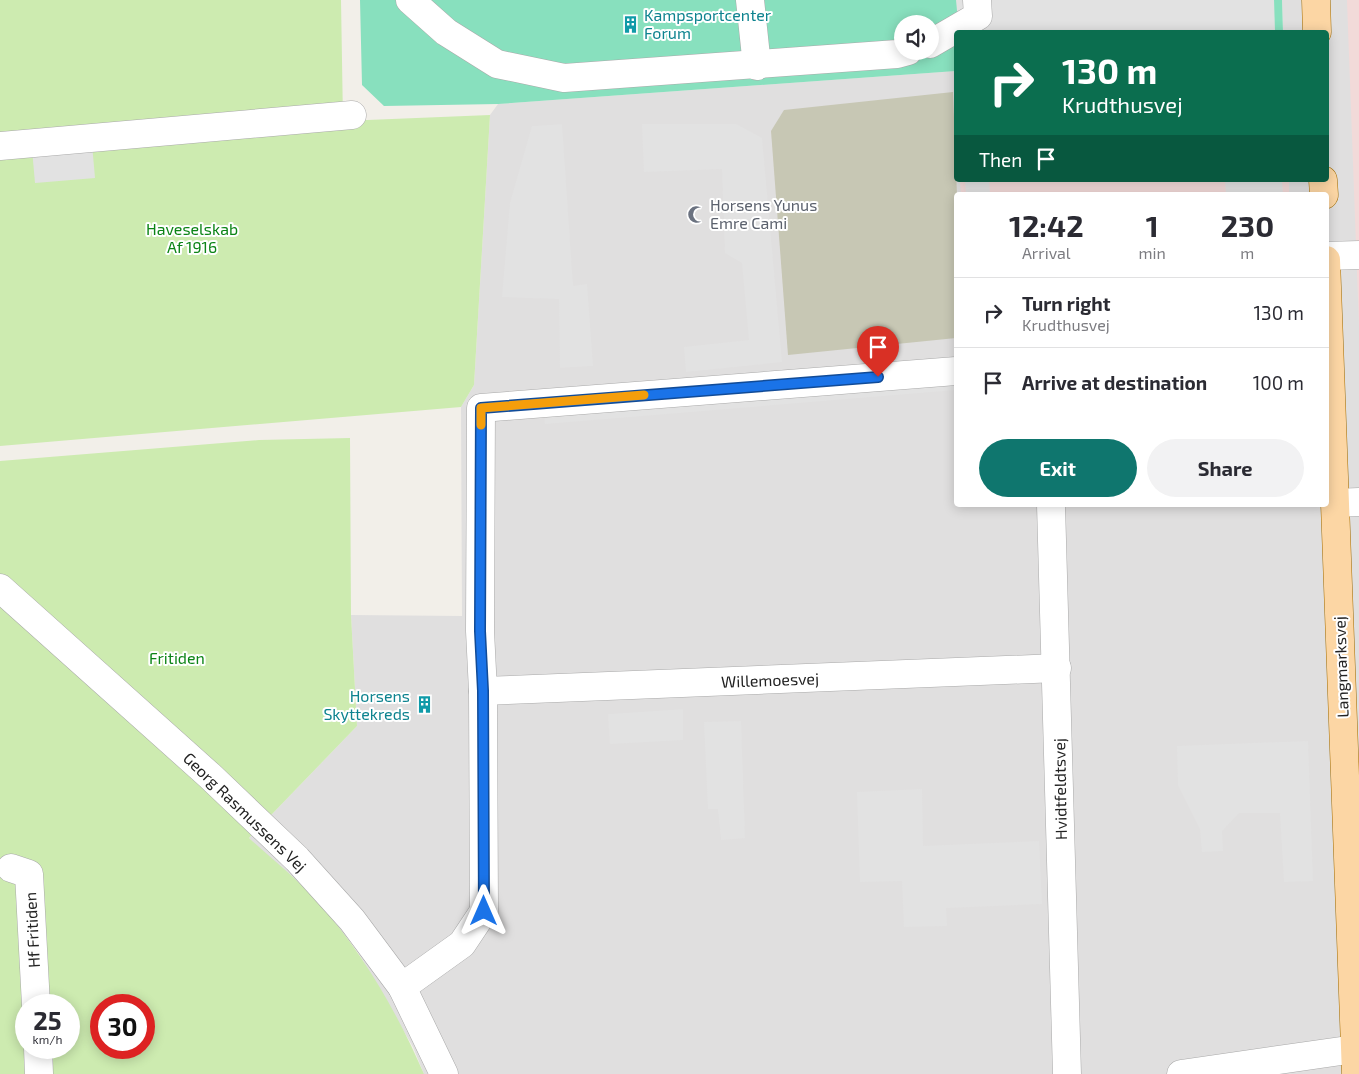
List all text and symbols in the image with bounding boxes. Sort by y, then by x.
place label: Kampsportcenter Forum [644,5,772,42]
building icon: Kampsportcenter Forum [620,14,640,34]
map controls [894,15,939,60]
button: sound [894,15,939,60]
text: 130 m [1062,49,1157,91]
icon: right [979,50,1044,115]
text: Krudthusvej [1062,91,1183,117]
icon: arrive [1032,145,1060,173]
text: Then [979,148,1022,171]
place label: Horsens Yunus Emre Cami [710,195,817,232]
mosque icon: Horsens Yunus Emre Cami [686,204,706,224]
text: 12:42 [1009,207,1084,243]
text: 1 [1146,207,1159,243]
text: 230 [1221,207,1274,243]
park label: Haveselskab Af 1916 [146,219,238,256]
text: Arrival [1022,243,1071,262]
text: min [1138,243,1166,262]
text: m [1240,243,1254,262]
text: Turn right [1022,292,1110,315]
icon: right [979,299,1007,327]
text: 130 m [1254,301,1304,324]
text: Krudthusvej [1022,315,1110,334]
pin [857,326,899,377]
icon: arrive [864,333,892,361]
icon: arrive [979,369,1007,397]
text: Arrive at destination [1022,371,1207,394]
text: 100 m [1253,371,1304,394]
button: Exit [979,439,1137,497]
button: Share [1147,439,1304,497]
street label: Langmarksvej [1329,616,1353,718]
park label: Fritiden [149,648,205,667]
street label: Willemoesvej [721,668,819,692]
place label: Horsens Skyttekreds [323,686,410,723]
building icon: Horsens Skyttekreds [414,695,434,715]
street label: Hvidtfeldtsvej [1049,738,1071,840]
street label: Georg Rasmussens Vej [179,748,311,876]
position arrow [457,884,509,936]
street label: Hf Fritiden [20,892,43,968]
speed limit sign: 30 [90,994,155,1059]
text: 25 [33,1005,62,1035]
text: km/h [33,1032,62,1046]

